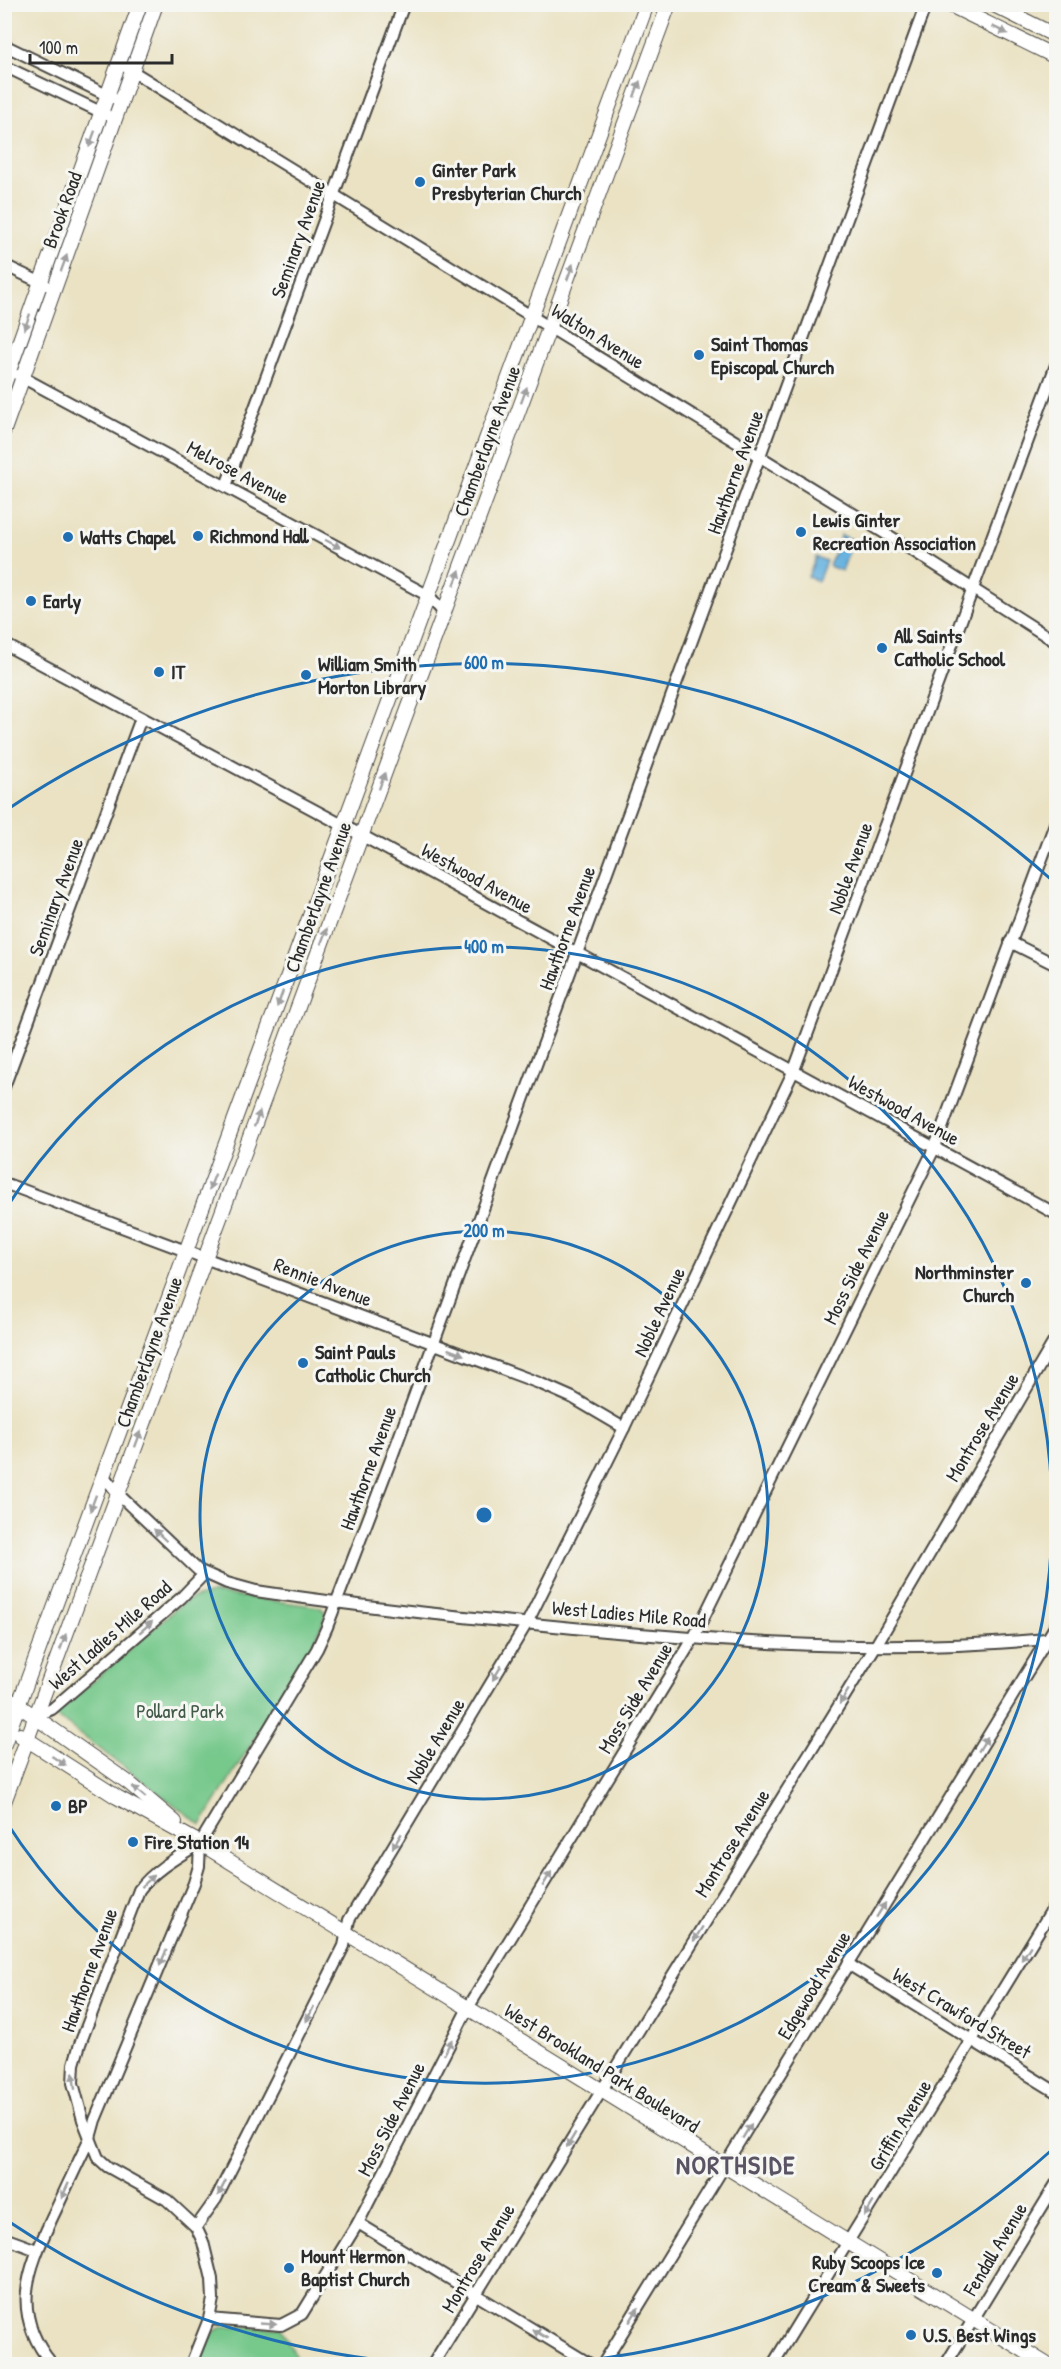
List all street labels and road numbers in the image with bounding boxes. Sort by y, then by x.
street label: Brook Road [35,168,88,252]
street label: Seminary Avenue [264,176,331,302]
street label: Walton Avenue [547,296,650,375]
street label: Chamberlayne Avenue [447,362,526,520]
street label: Hawthorne Avenue [700,406,769,537]
street label: Melrose Avenue [182,433,294,510]
street label: Chamberlayne Avenue [278,818,357,976]
street label: Noble Avenue [821,818,879,917]
street label: Seminary Avenue [22,834,89,960]
street label: Westwood Avenue [417,836,538,919]
street label: Hawthorne Avenue [532,862,601,993]
street label: Westwood Avenue [844,1068,965,1151]
street label: Moss Side Avenue [816,1205,895,1329]
street label: Rennie Avenue [270,1250,376,1313]
street label: Noble Avenue [626,1263,691,1361]
street label: Chamberlayne Avenue [109,1273,188,1431]
street label: Montrose Avenue [938,1367,1025,1486]
street label: Hawthorne Avenue [333,1402,402,1533]
street label: West Ladies Mile Road [43,1574,177,1695]
street label: West Ladies Mile Road [551,1593,707,1634]
street label: Moss Side Avenue [591,1637,678,1758]
street label: Noble Avenue [398,1693,471,1789]
street label: Montrose Avenue [688,1784,776,1902]
street label: Hawthorne Avenue [54,1904,123,2035]
street label: Edgewood Avenue [771,1925,857,2044]
street label: West Crawford Street [888,1961,1038,2065]
street label: West Brookland Park Boulevard [500,1996,705,2139]
street label: Moss Side Avenue [350,2057,431,2180]
street label: Griffin Avenue [862,2074,937,2175]
street label: Fendall Avenue [956,2197,1033,2301]
street label: Montrose Avenue [434,2198,521,2317]

